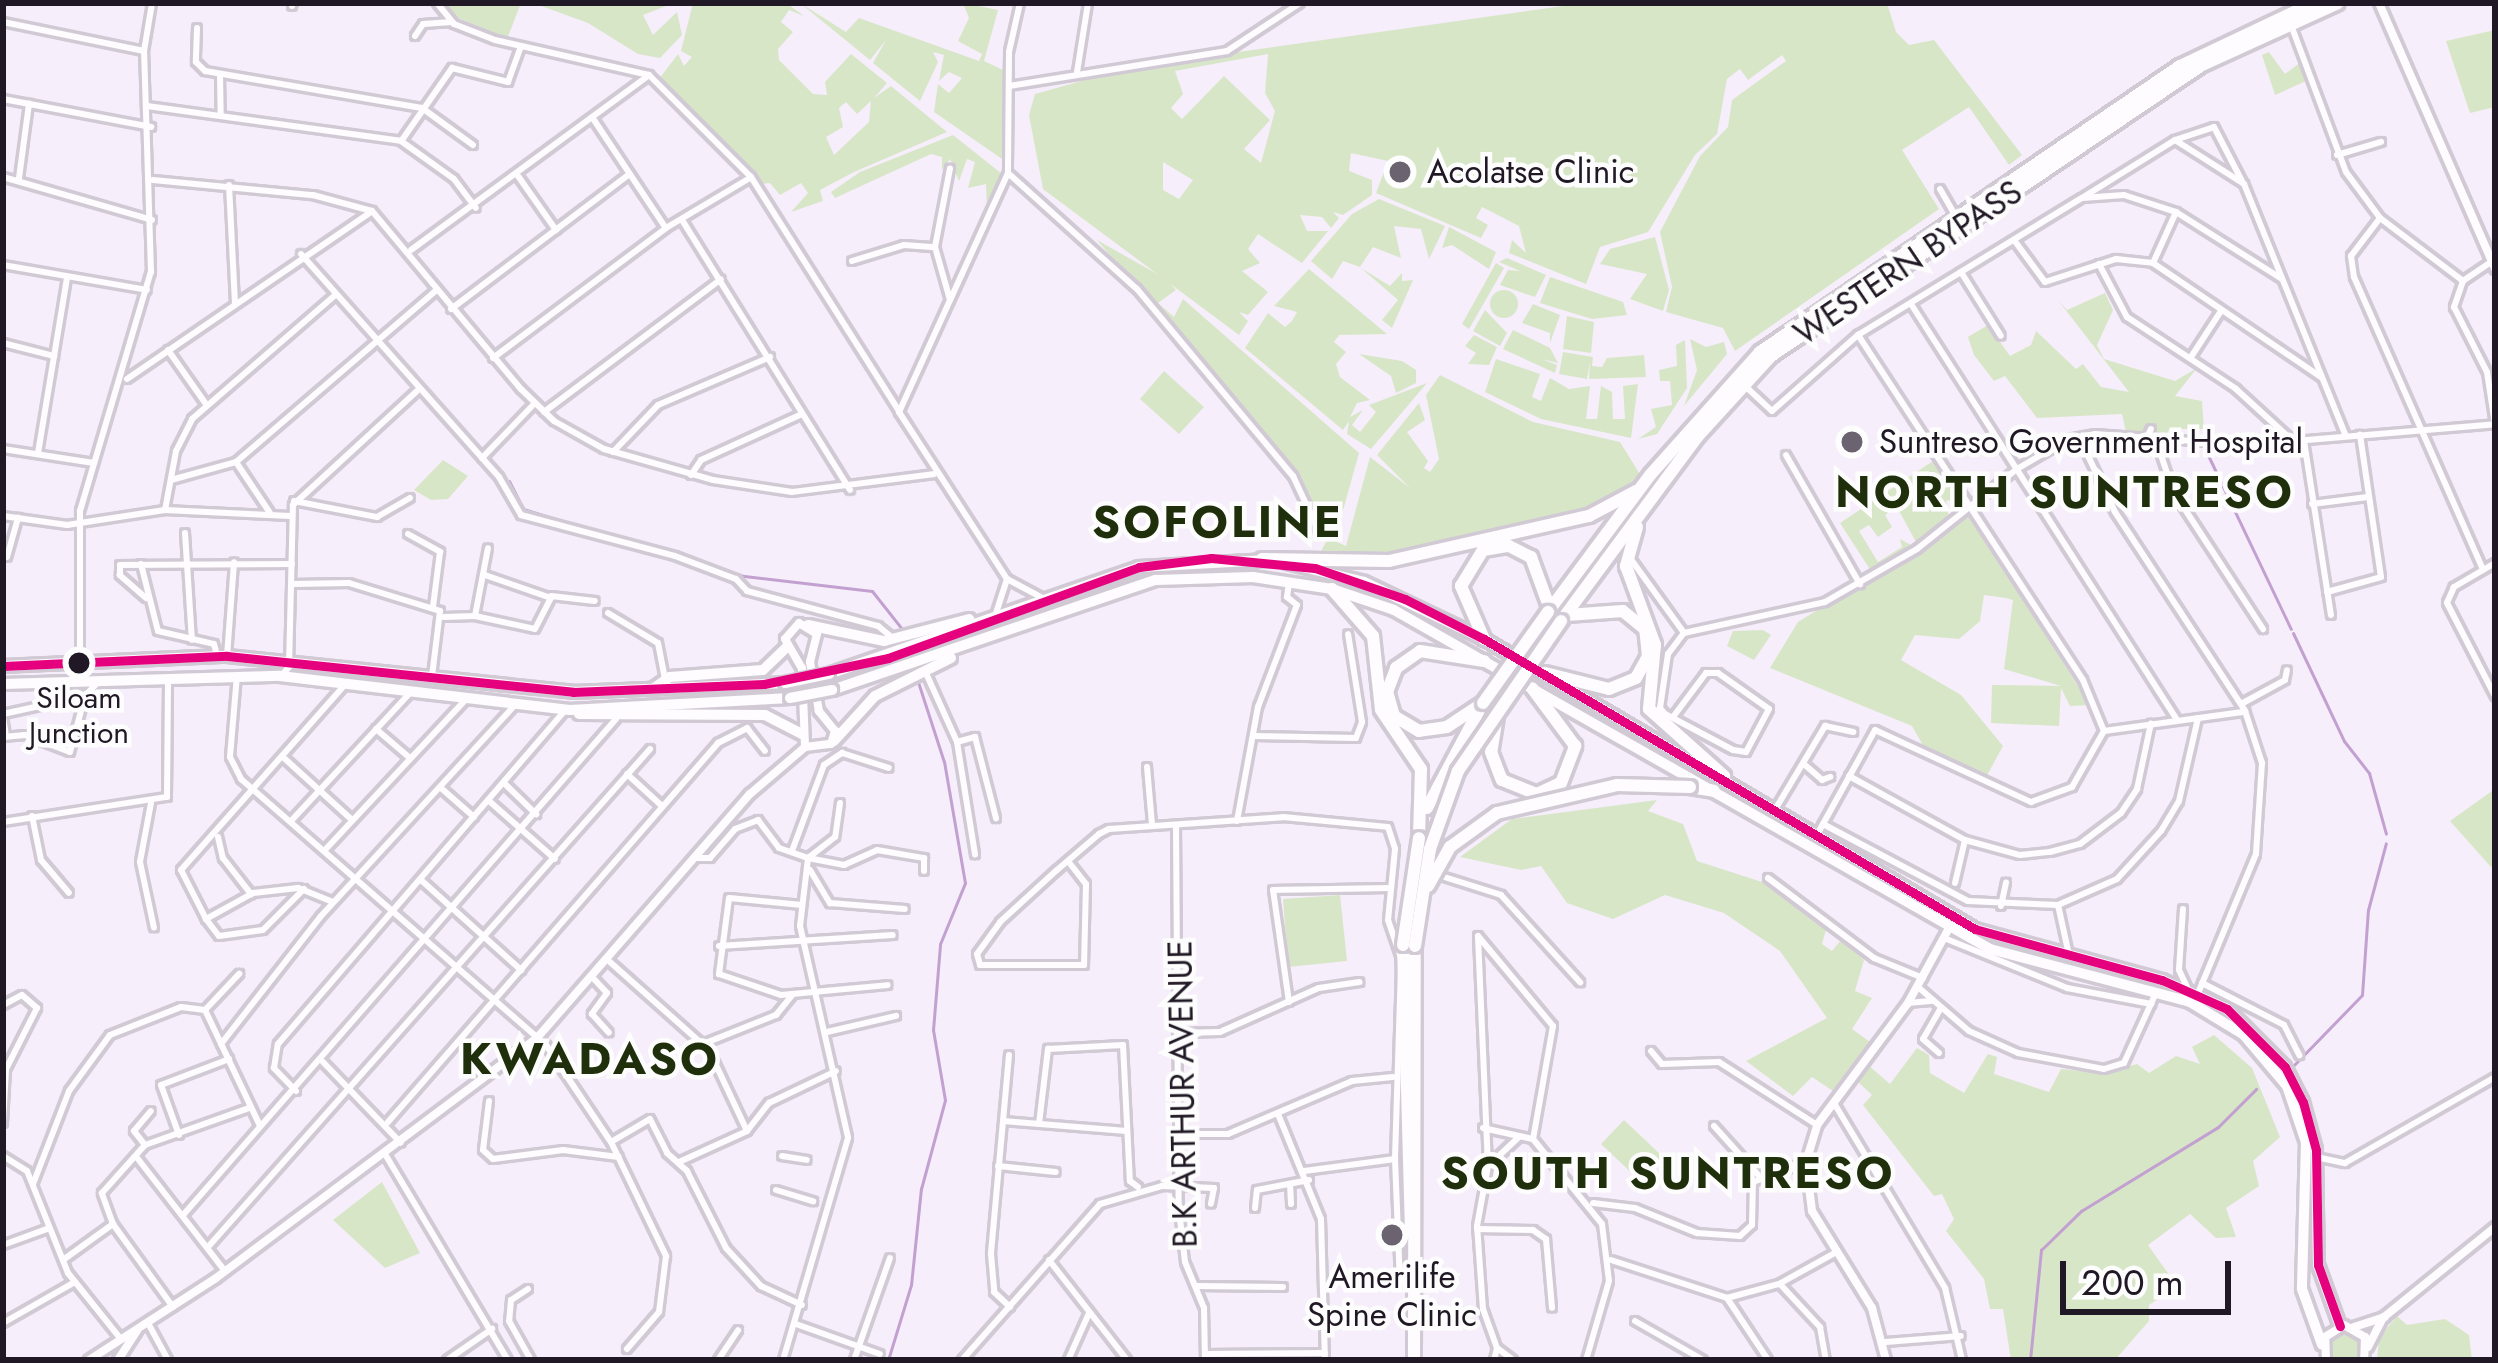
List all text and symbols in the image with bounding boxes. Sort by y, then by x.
place label: Acolatse Clinic [1427,152,1635,192]
marker: Acolatse Clinic [1384,156,1416,188]
street label: WESTERN BYPASS [1787,172,2029,354]
place label: Suntreso Government Hospital [1879,422,2303,462]
marker: Suntreso Government Hospital [1836,426,1868,458]
district label: NORTH SUNTRESO [1835,465,2295,519]
district label: SOFOLINE [1092,495,1344,549]
marker: Siloam Junction [68,652,90,674]
place label: Siloam Junction [29,680,129,750]
street label: B.K ARTHUR AVENUE [1161,940,1205,1248]
district label: KWADASO [460,1032,720,1086]
district label: SOUTH SUNTRESO [1441,1146,1895,1200]
marker: Amerilife Spine Clinic [1376,1219,1408,1251]
scale bar [2066,1237,2237,1311]
text: 200 m [2081,1256,2184,1308]
place label: Amerilife Spine Clinic [1307,1257,1477,1335]

